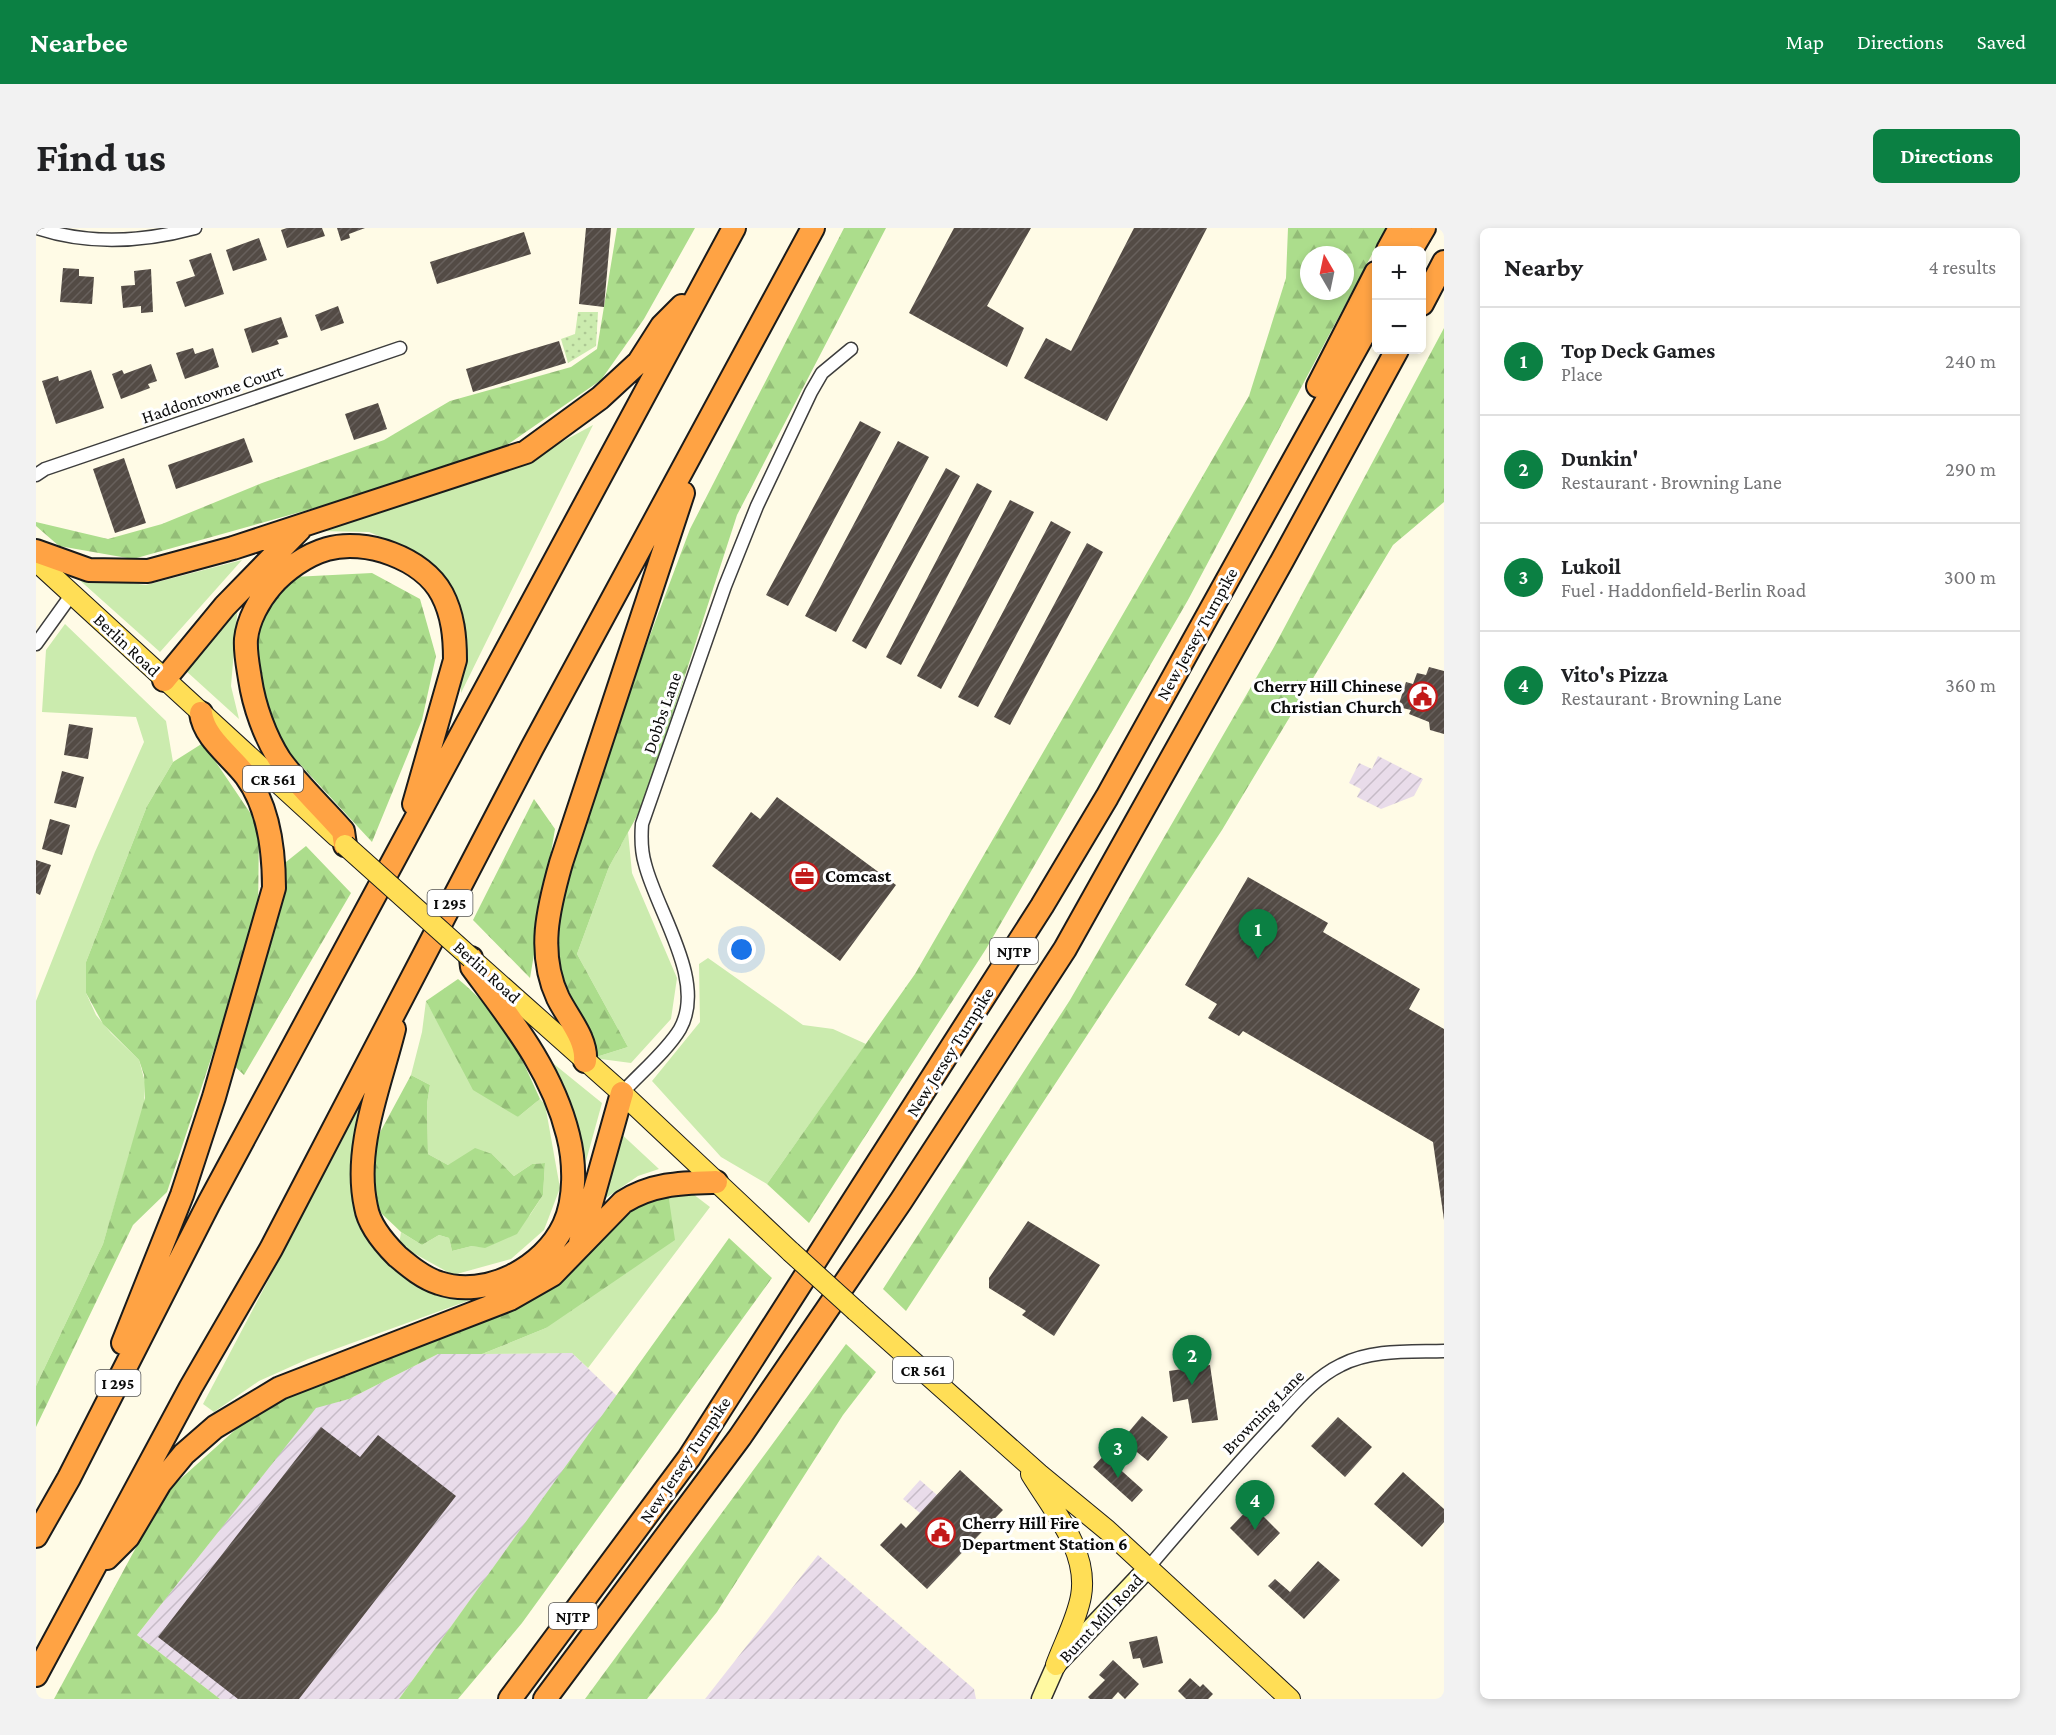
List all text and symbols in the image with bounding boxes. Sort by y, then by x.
text: Nearbee [30,27,128,58]
text: Map [1786,30,1824,54]
text: Directions [1857,30,1944,54]
text: Saved [1977,30,2026,54]
button: Directions [1873,129,2020,183]
text: Find us [36,133,166,180]
north arrow [1300,246,1354,300]
map controls [1372,246,1426,354]
button: + [1372,246,1426,300]
text: Nearby [1504,253,1583,282]
text: 4 results [1929,256,1996,278]
button: − [1372,300,1426,354]
text: Top Deck Games [1561,338,1715,363]
text: 1 [1520,350,1527,372]
text: 240 m [1945,350,1996,372]
street label: Haddontowne Court [139,360,286,428]
text: Place [1561,363,1603,385]
text: Dunkin' [1561,446,1638,471]
text: 2 [1518,458,1529,480]
text: 290 m [1945,458,1996,480]
text: Restaurant · Browning Lane [1561,471,1782,493]
text: Lukoil [1561,554,1621,579]
street label: New Jersey Turnpike [1152,564,1242,704]
text: 3 [1519,566,1528,588]
text: 300 m [1944,566,1996,588]
text: Fuel · Haddonfield-Berlin Road [1561,579,1806,601]
street label: Berlin Road [90,609,165,681]
text: Vito's Pizza [1561,662,1668,687]
street label: Dobbs Lane [639,670,685,756]
text: 4 [1518,674,1529,696]
text: 360 m [1945,674,1996,696]
place label: Cherry Hill Chinese Christian Church [1253,676,1403,717]
public building icon: Cherry Hill Chinese Christian Church [1407,680,1439,712]
text: Restaurant · Browning Lane [1561,687,1782,709]
road number: CR 561 [243,766,303,792]
office icon: Comcast [788,860,820,892]
place label: Comcast [825,866,892,886]
road number: I 295 [428,890,472,916]
pin: 1 [1238,910,1278,959]
your location [727,935,756,964]
street label: Berlin Road [449,937,525,1008]
road number: NJTP [990,938,1038,964]
street label: New Jersey Turnpike [902,984,998,1120]
pin: 2 [1172,1336,1212,1385]
road number: CR 561 [893,1357,953,1383]
street label: Browning Lane [1218,1366,1308,1458]
road number: I 295 [96,1370,140,1396]
street label: New Jersey Turnpike [635,1393,735,1527]
pin: 3 [1098,1428,1138,1478]
pin: 4 [1236,1480,1274,1530]
place label: Cherry Hill Fire Department Station 6 [962,1513,1128,1554]
public building icon: Cherry Hill Fire Department Station 6 [925,1517,957,1549]
street label: Burnt Mill Road [1055,1569,1147,1666]
road number: NJTP [549,1603,597,1629]

